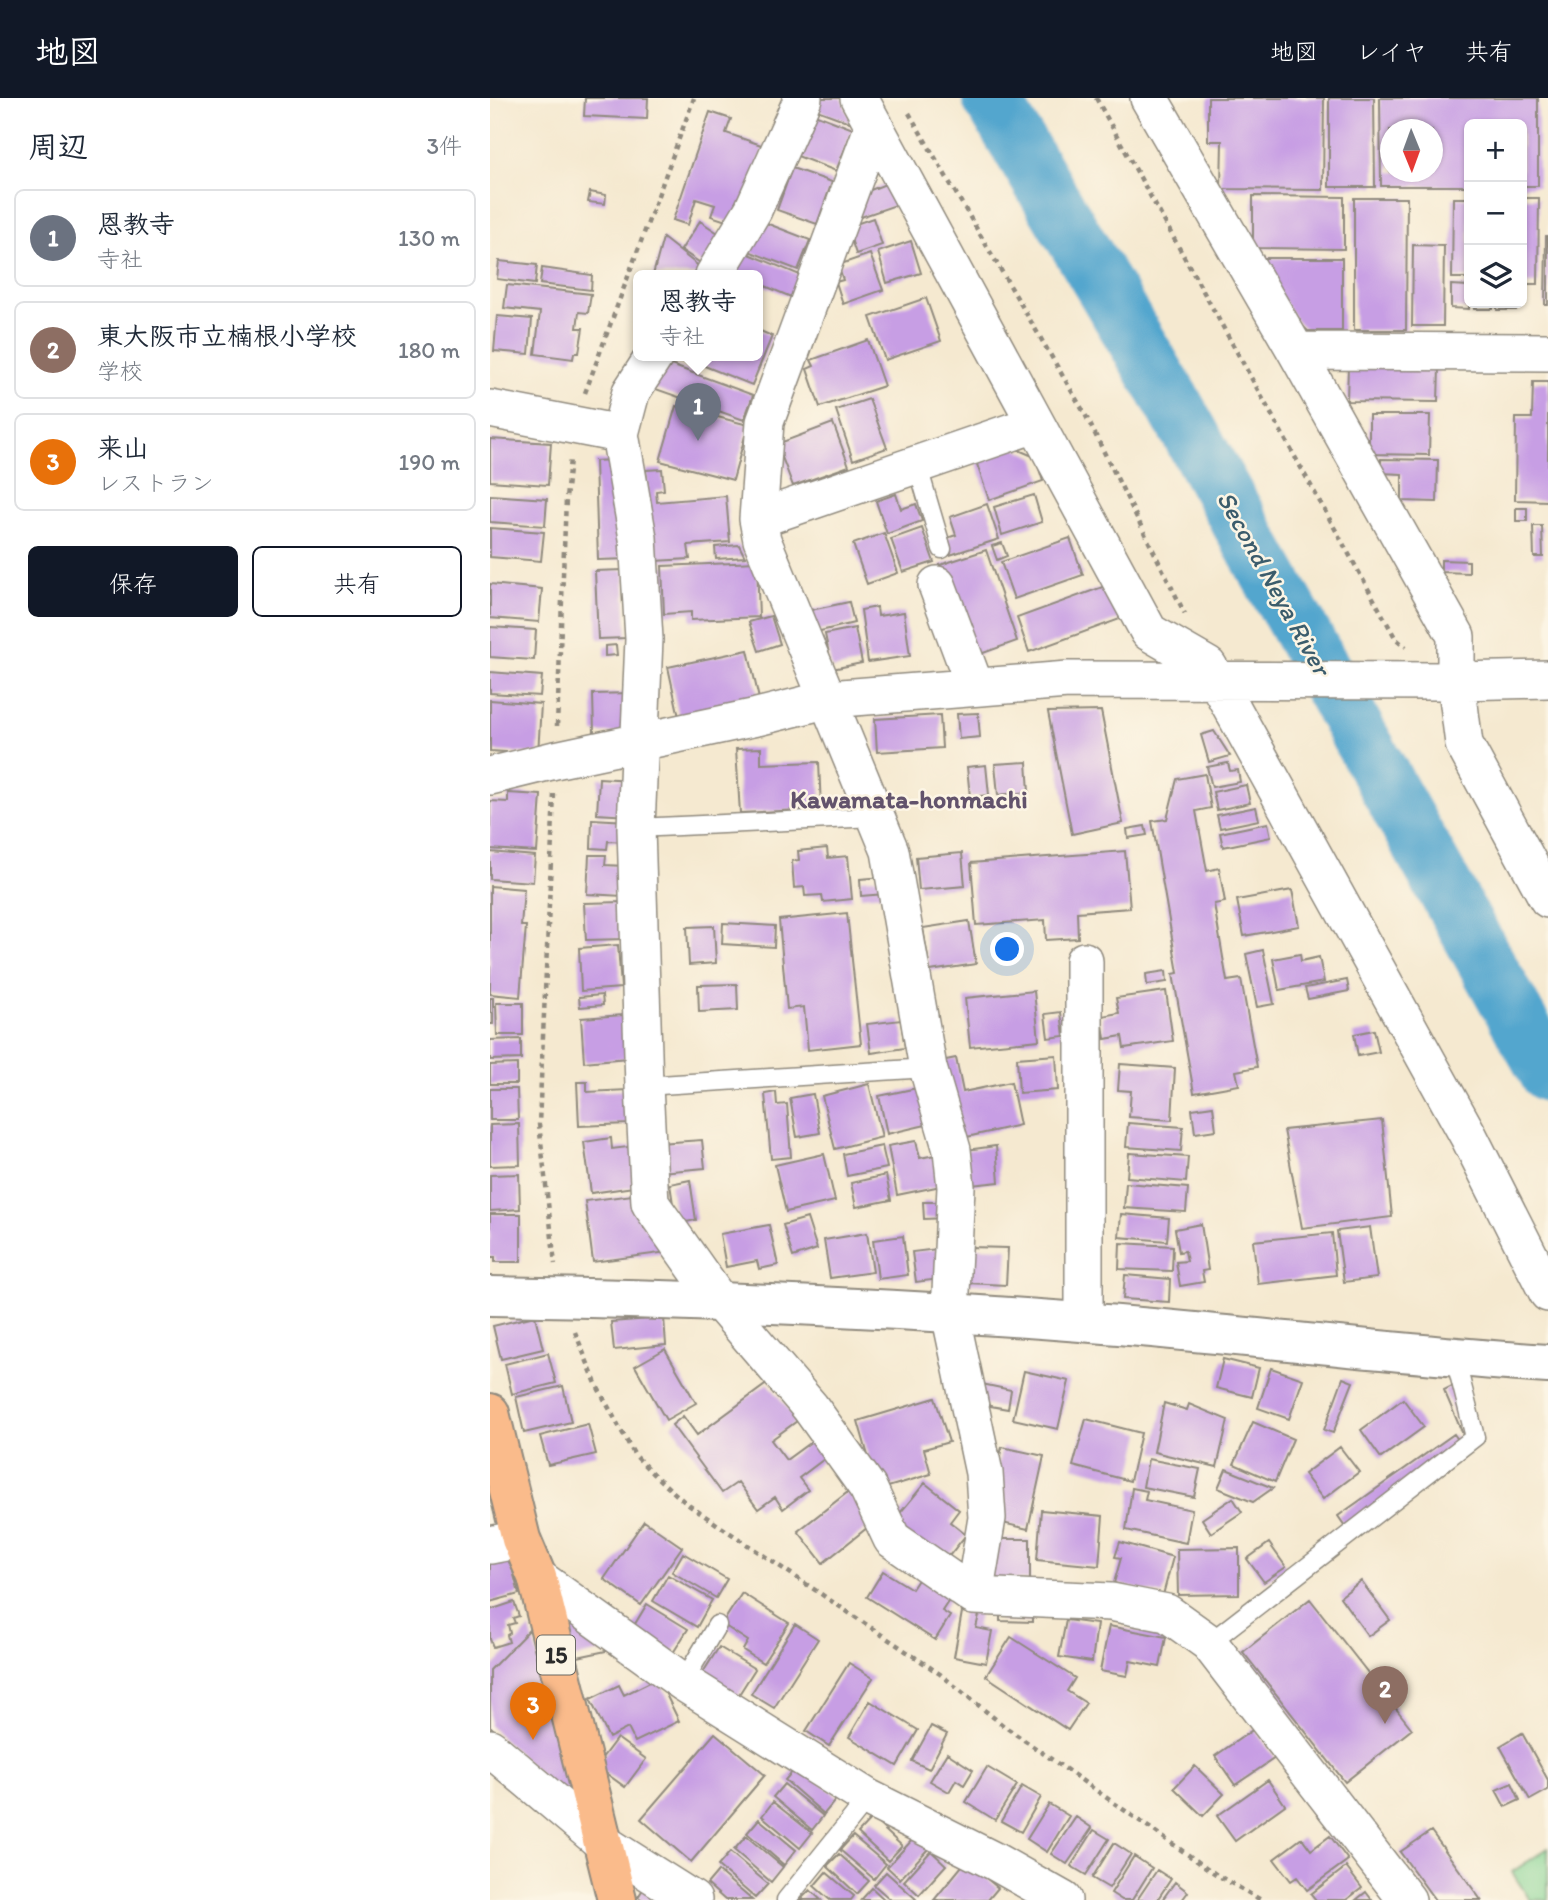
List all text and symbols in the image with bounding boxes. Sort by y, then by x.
text: 地図 [35,32,101,71]
text: 地図 [1270,37,1318,66]
text: レイヤ [1356,37,1427,66]
text: 共有 [1465,37,1513,66]
north arrow [1380,119,1443,182]
map controls [1464,119,1527,308]
button: + [1464,119,1527,182]
text: 周辺 [28,128,88,165]
text: 3件 [426,132,462,160]
button: − [1464,182,1527,245]
text: 恩教寺 [97,208,175,240]
text: 1 [48,224,58,252]
text: 130 m [398,224,460,252]
text: 寺社 [97,245,143,273]
button: layers [1464,245,1527,308]
popup [633,270,763,361]
text: 恩教寺 [659,285,737,317]
text: 東大阪市立楠根小学校 [97,320,357,352]
text: 寺社 [659,322,705,350]
text: 2 [47,336,59,364]
text: 180 m [398,336,460,364]
text: 学校 [97,357,143,385]
pin: 1 [675,383,721,441]
text: 来山 [97,432,149,464]
text: 3 [47,448,59,476]
text: 190 m [399,448,460,476]
text: レストラン [97,469,214,497]
water label: Second Neya River [1210,485,1339,683]
button: 保存 [28,546,238,617]
button: 共有 [252,546,462,617]
district label: Kawamata-honmachi [790,783,1028,815]
your location [990,932,1024,966]
road number: 15 [537,1636,575,1674]
pin: 2 [1362,1666,1408,1724]
pin: 3 [510,1682,556,1740]

